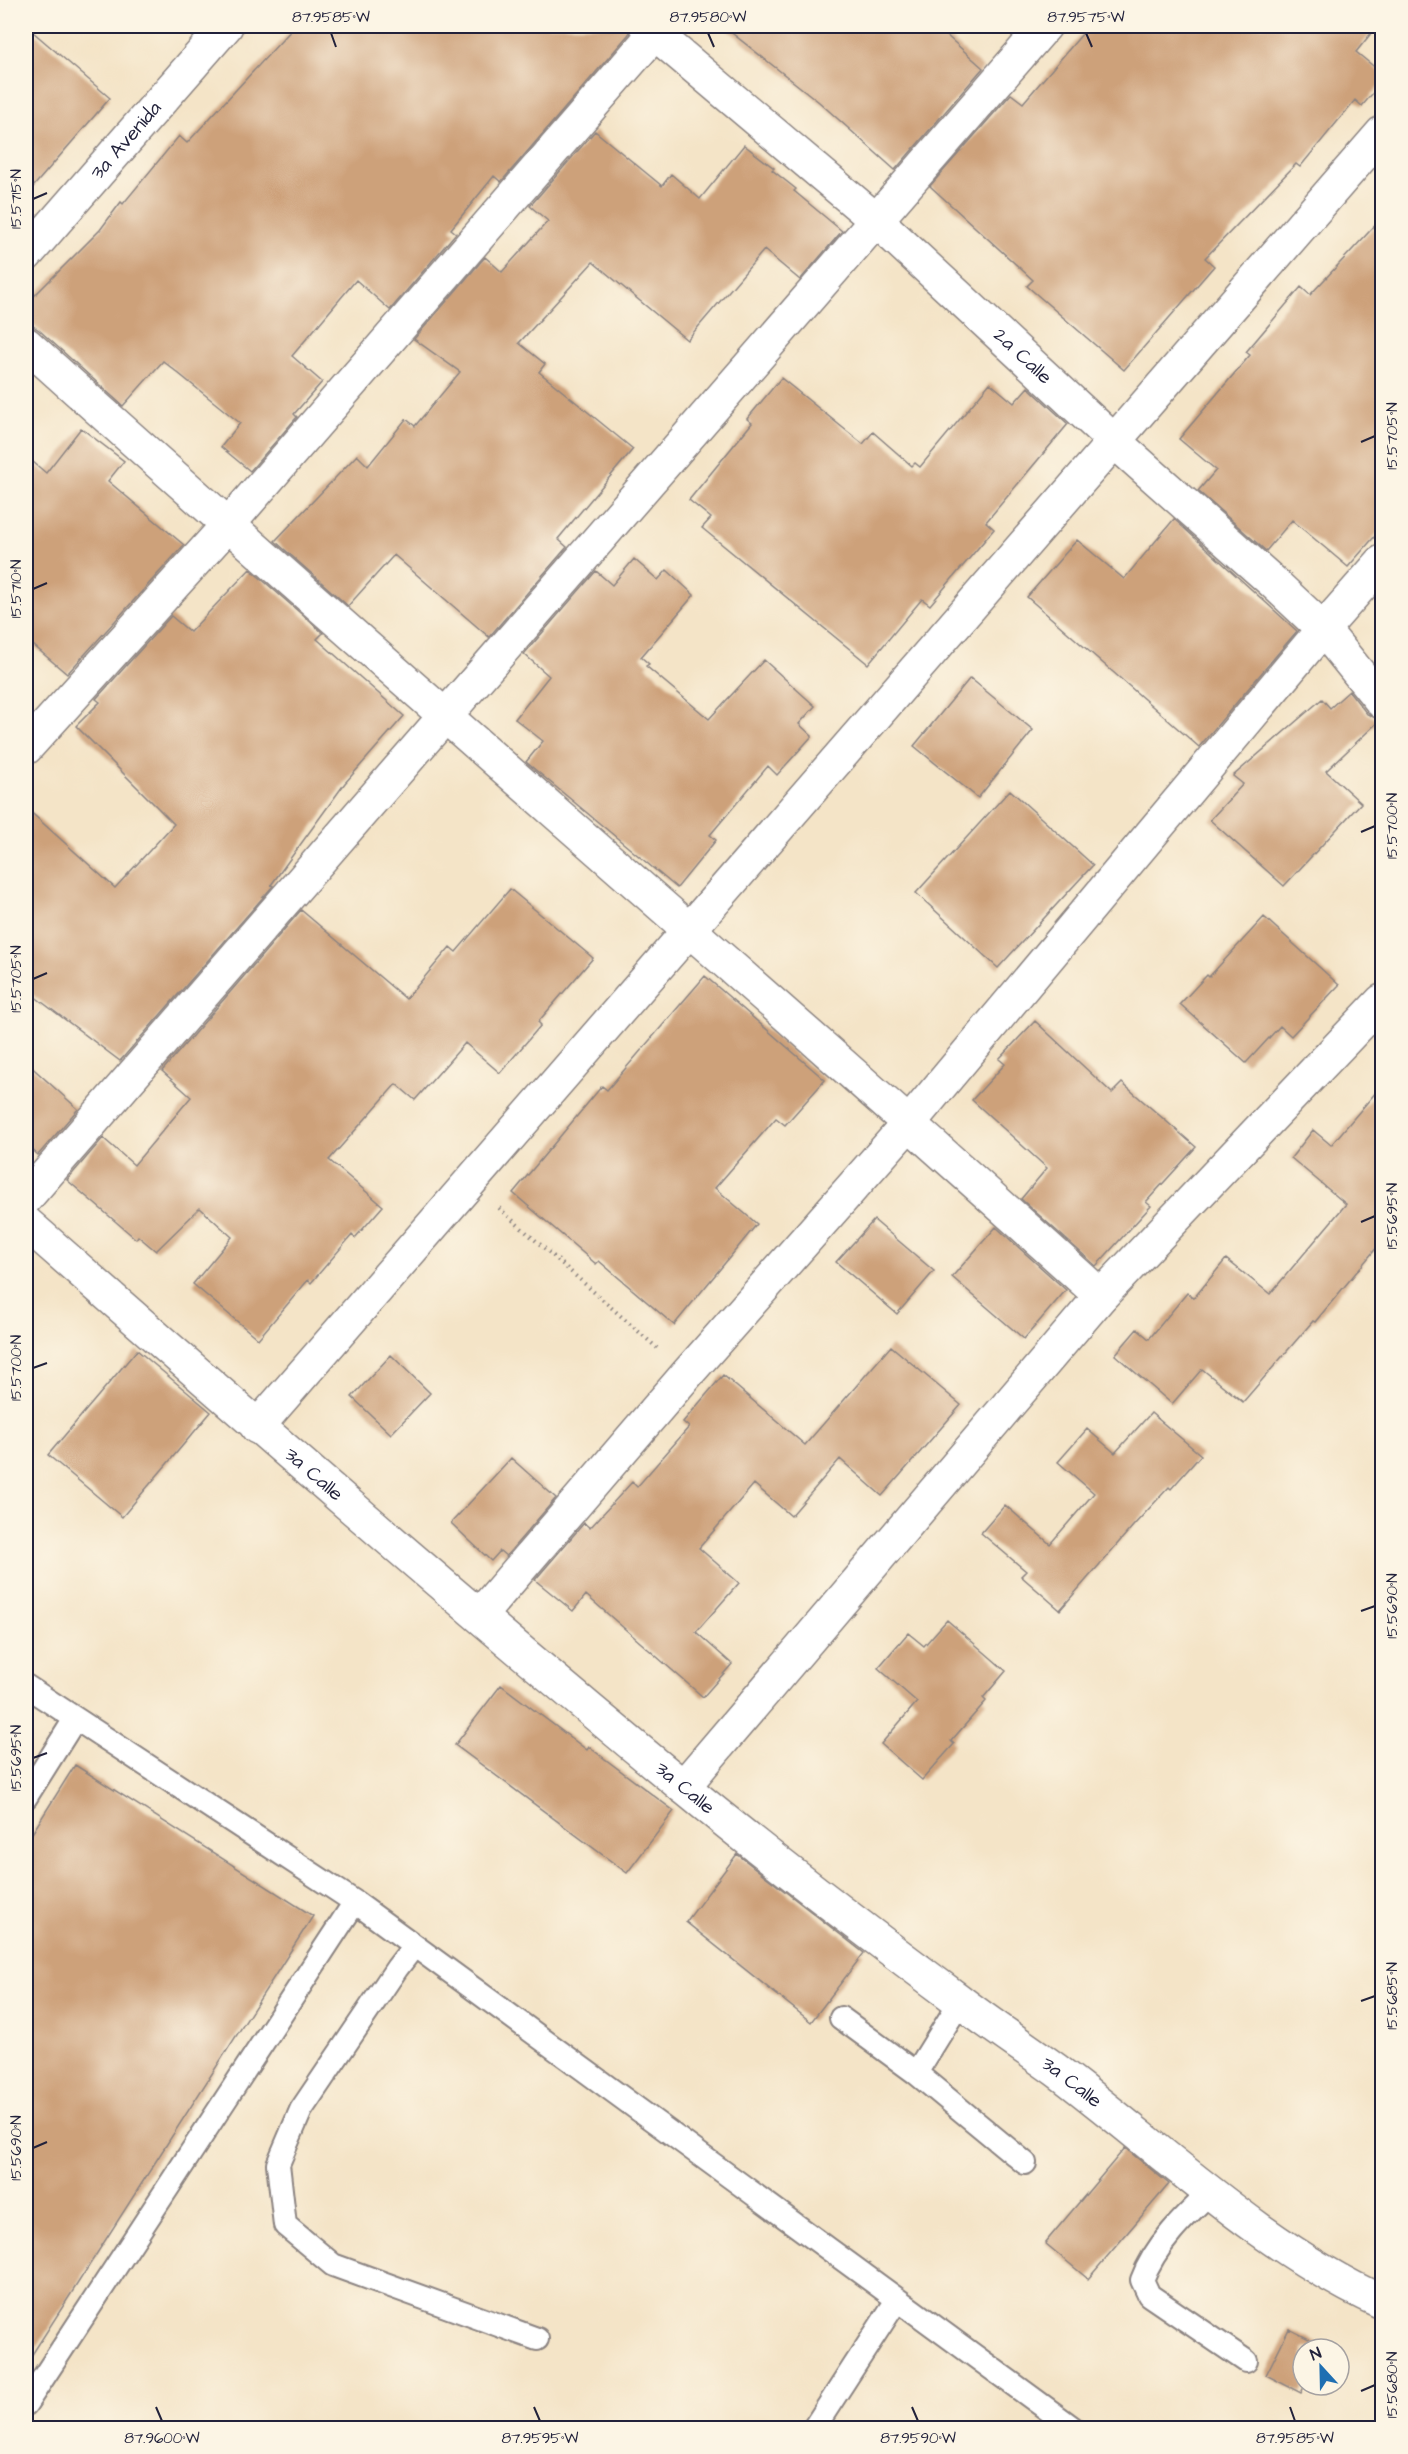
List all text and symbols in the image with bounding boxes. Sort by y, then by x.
text: 87.9585°W [292,7,370,28]
text: 87.9580°W [670,7,746,28]
text: 87.9575°W [1047,7,1125,28]
street label: 3a Avenida [84,95,168,186]
text: 15.5715°N [6,169,27,229]
street label: 2a Calle [987,322,1058,391]
text: 15.5705°N [1382,402,1403,470]
text: 15.5710°N [6,560,27,618]
text: 15.5700°N [1382,793,1403,859]
text: 15.5705°N [6,945,27,1013]
text: 15.5695°N [1382,1183,1403,1249]
text: 15.5700°N [6,1335,27,1401]
street label: 3a Calle [278,1441,349,1508]
text: 15.5690°N [1382,1573,1403,1639]
text: 15.5695°N [6,1725,27,1791]
street label: 3a Calle [649,1755,721,1821]
text: 15.5685°N [1382,1962,1403,2030]
street label: 3a Calle [1036,2050,1108,2115]
text: 15.5690°N [6,2115,27,2181]
north arrow [1291,2337,1351,2397]
text: N [1307,2342,1325,2366]
text: 15.5680°N [1382,2352,1403,2418]
text: 87.9600°W [124,2428,200,2449]
text: 87.9595°W [502,2428,578,2449]
text: 87.9590°W [880,2428,956,2449]
text: 87.9585°W [1256,2428,1334,2449]

